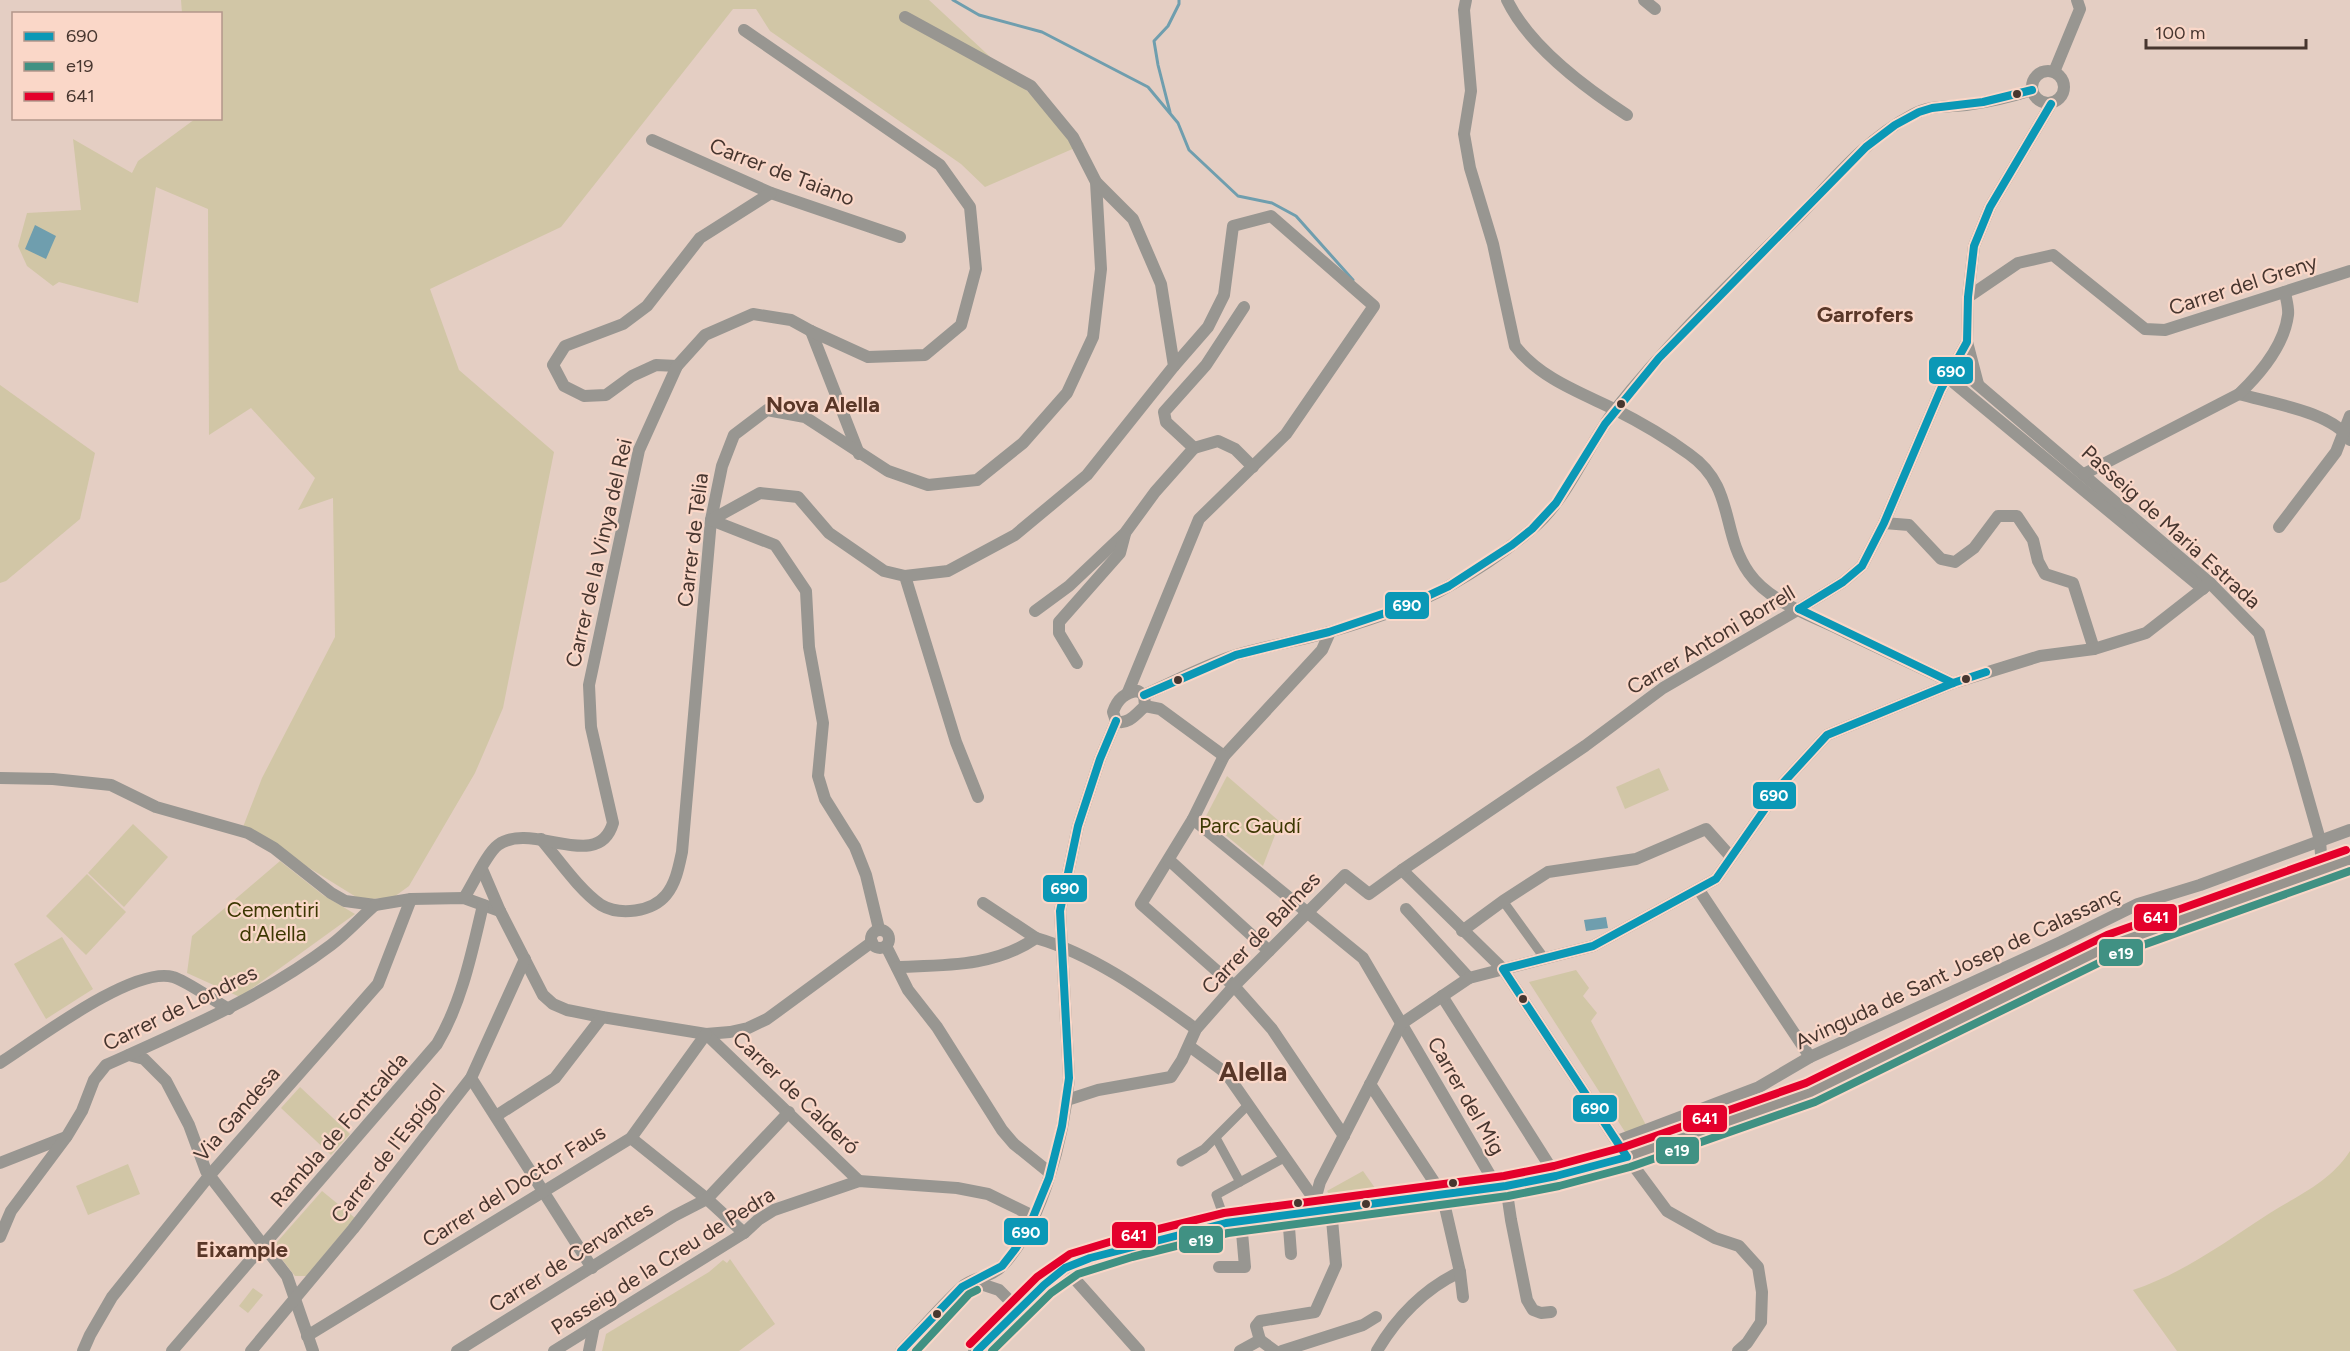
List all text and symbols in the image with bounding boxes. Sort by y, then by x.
legend [12,12,222,120]
scale bar [2146,12,2306,50]
text: 100 m [2155,22,2205,44]
text: 690 [66,25,98,47]
text: e19 [66,55,93,77]
text: 641 [66,85,95,107]
unlabelled marker [2011,88,2023,100]
street label: Carrer de Taiano [706,132,858,211]
street label: Carrer del Greny [2166,249,2320,320]
district label: Garrofers [1817,301,1913,328]
line badge: 690 [1928,356,1974,385]
text: 690 [1937,362,1965,381]
district label: Nova Alella [766,391,880,418]
unlabelled marker [1615,398,1627,410]
street label: Carrer de la Vinya del Rei [560,436,637,670]
street label: Passeig de Maria Estrada [2077,440,2266,614]
street label: Carrer de Tèlia [672,472,713,608]
street label: Carrer Antoni Borrell [1622,580,1799,700]
line badge: 690 [1384,591,1430,620]
text: 690 [1393,596,1421,615]
unlabelled marker [1960,673,1972,685]
unlabelled marker [1172,674,1184,686]
line badge: 690 [1752,781,1797,810]
text: 690 [1760,786,1788,805]
park label: Parc Gaudí [1199,813,1302,838]
street label: Carrer de Balmes [1196,866,1325,999]
line badge: 690 [1042,874,1088,903]
text: 690 [1051,879,1079,898]
street label: Avinguda de Sant Josep de Calassanç [1791,881,2125,1054]
park label: Cementiri d'Alella [227,897,319,946]
line badge: 641 [2133,903,2178,932]
text: 641 [2143,908,2169,927]
line badge: e19 [2098,938,2144,967]
text: e19 [2109,944,2133,963]
street label: Carrer de Londres [99,959,261,1056]
unlabelled marker [1517,993,1529,1005]
street label: Carrer de Calderó [728,1026,865,1159]
street label: Carrer del Mig [1423,1032,1510,1159]
street label: Rambla de Fontcalda [265,1047,412,1212]
district label: Alella [1219,1055,1287,1088]
street label: Via Gandesa [188,1061,285,1166]
street label: Carrer de l'Espígol [325,1078,450,1227]
line badge: 690 [1572,1094,1618,1123]
text: 690 [1581,1099,1609,1118]
line badge: 641 [1682,1104,1728,1133]
text: 641 [1692,1109,1718,1128]
street label: Carrer del Doctor Faus [418,1119,610,1252]
line badge: e19 [1655,1136,1700,1165]
text: e19 [1665,1141,1689,1160]
unlabelled marker [1447,1177,1459,1189]
street label: Passeig de la Creu de Pedra [546,1181,779,1340]
street label: Carrer de Cervantes [484,1196,657,1317]
unlabelled marker [1292,1197,1304,1209]
unlabelled marker [1360,1198,1372,1210]
line badge: 690 [1003,1217,1049,1246]
line badge: 641 [1111,1221,1157,1249]
text: 690 [1012,1223,1040,1242]
line badge: e19 [1178,1225,1224,1254]
text: 641 [1121,1226,1147,1245]
text: e19 [1189,1231,1213,1250]
district label: Eixample [196,1236,288,1263]
unlabelled marker [931,1308,943,1320]

